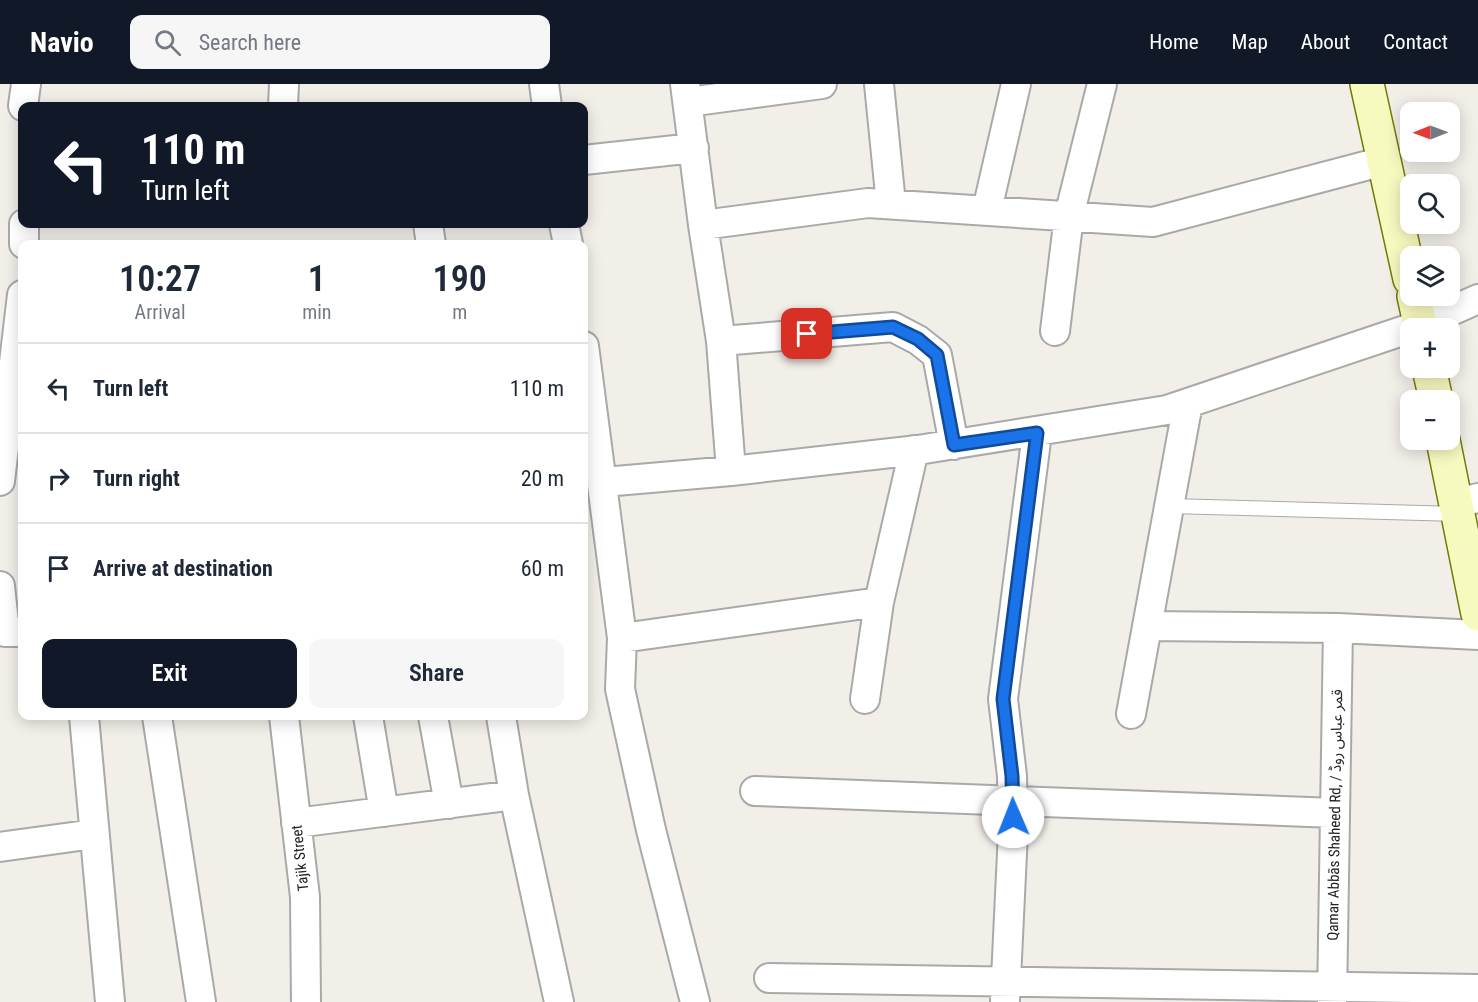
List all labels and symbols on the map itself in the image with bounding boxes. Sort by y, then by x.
north arrow [1400,102,1460,162]
pin [781,308,832,359]
street label: Qamar Abbās Shaheed Rd, / قمر عباس روڈ [1324,689,1346,941]
position arrow [981,785,1045,849]
street label: Tajik Street [288,824,312,892]

